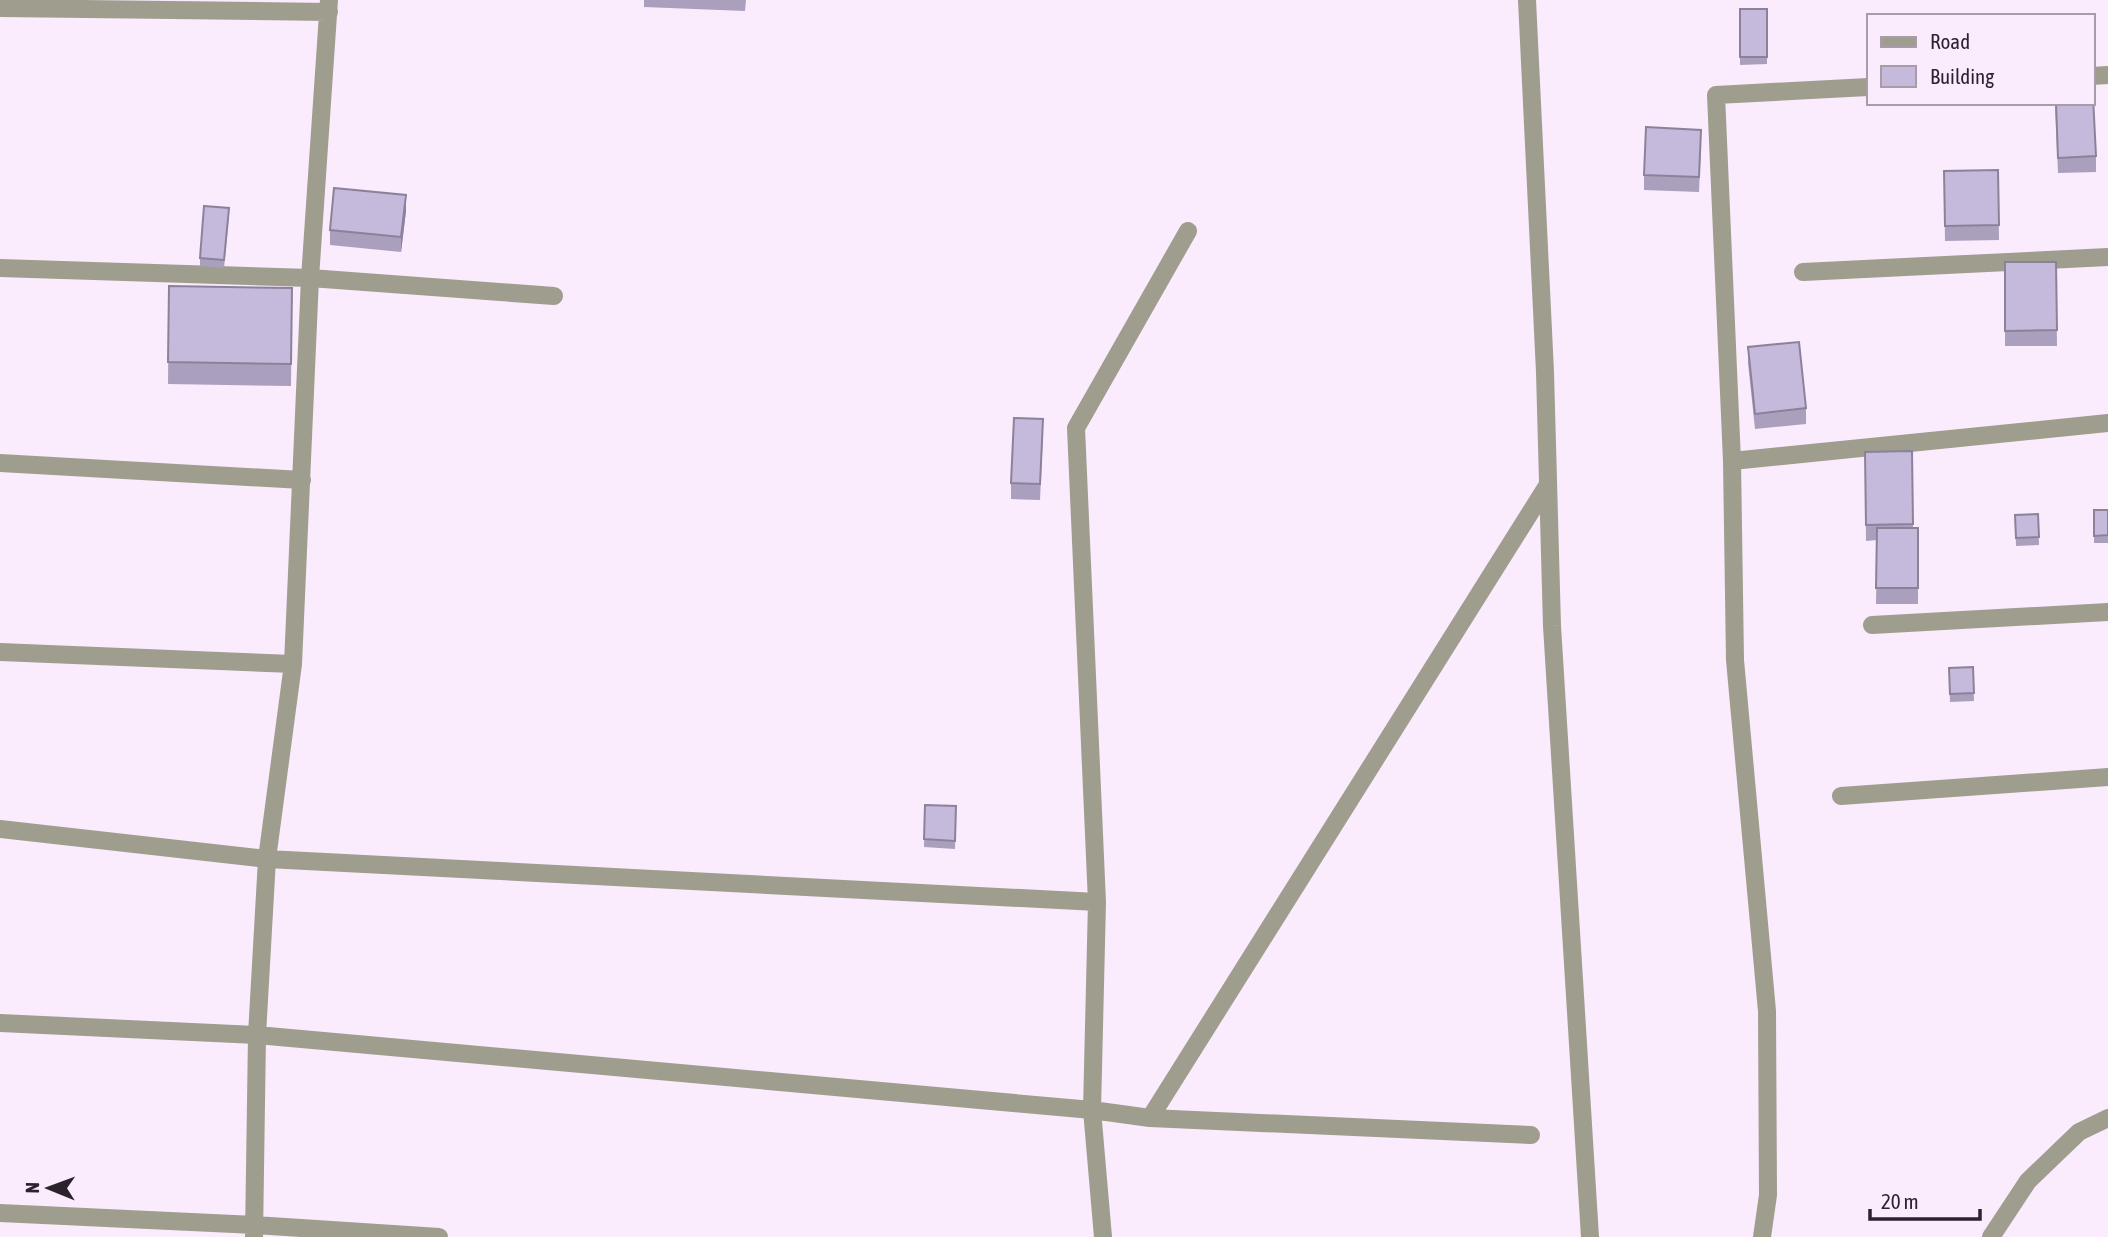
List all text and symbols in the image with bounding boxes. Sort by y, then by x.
legend [1867,14,2094,105]
text: Road [1930,29,1970,53]
text: Building [1930,64,1994,88]
north arrow [14,1153,84,1223]
scale bar [1870,1178,1980,1222]
text: N [21,1182,43,1194]
text: 20 m [1881,1189,1919,1213]

